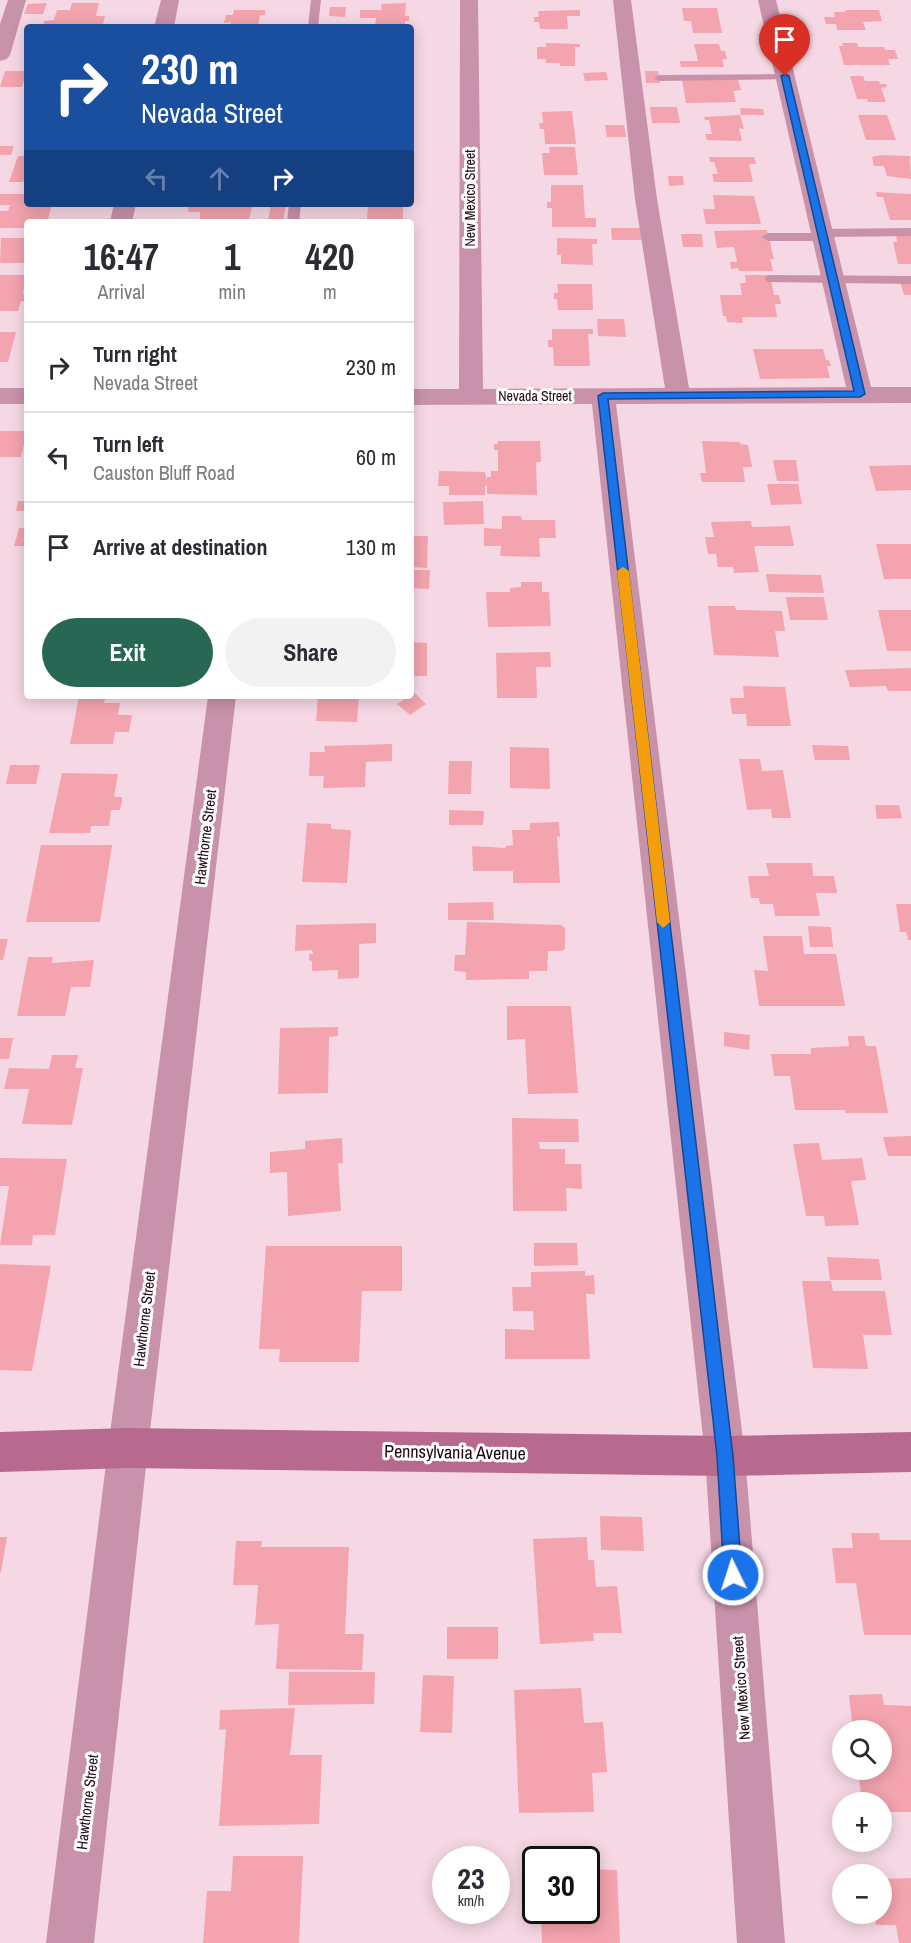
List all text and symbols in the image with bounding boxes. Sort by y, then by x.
pin [759,14,810,76]
icon: arrive [768,23,801,56]
text: 230 m [141,41,239,97]
icon: right [42,48,120,126]
text: Nevada Street [141,95,283,131]
street label: New Mexico Street [461,150,479,246]
icon: left [140,162,173,195]
icon: ahead [203,162,236,195]
icon: right [266,162,299,195]
text: 16:47 [83,233,159,281]
text: 1 [224,233,240,281]
text: 420 [305,233,355,281]
text: Arrival [98,278,145,305]
text: min [218,278,246,305]
text: m [323,278,337,305]
text: Turn right [93,339,177,369]
icon: right [42,351,75,384]
text: 230 m [346,352,396,382]
text: Nevada Street [93,369,198,396]
street label: Nevada Street [498,387,572,405]
text: Turn left [93,429,164,459]
icon: left [42,441,75,474]
text: 60 m [356,442,396,472]
text: Causton Bluff Road [93,459,235,486]
icon: arrive [42,531,75,564]
text: Arrive at destination [93,532,267,562]
text: 130 m [346,532,396,562]
button: Exit [42,618,213,687]
button: Share [225,618,396,687]
street label: Hawthorne Street [189,788,221,886]
street label: Hawthorne Street [128,1270,160,1368]
street label: Pennsylvania Avenue [384,1438,526,1466]
position arrow [701,1543,765,1607]
street label: New Mexico Street [727,1635,755,1741]
map controls [832,1720,892,1924]
button: search [832,1720,892,1780]
street label: Hawthorne Street [71,1753,103,1851]
button: + [832,1792,892,1852]
speed limit sign: 30 [522,1846,600,1924]
text: 23 [457,1858,485,1898]
button: − [832,1864,892,1924]
text: km/h [458,1890,484,1911]

